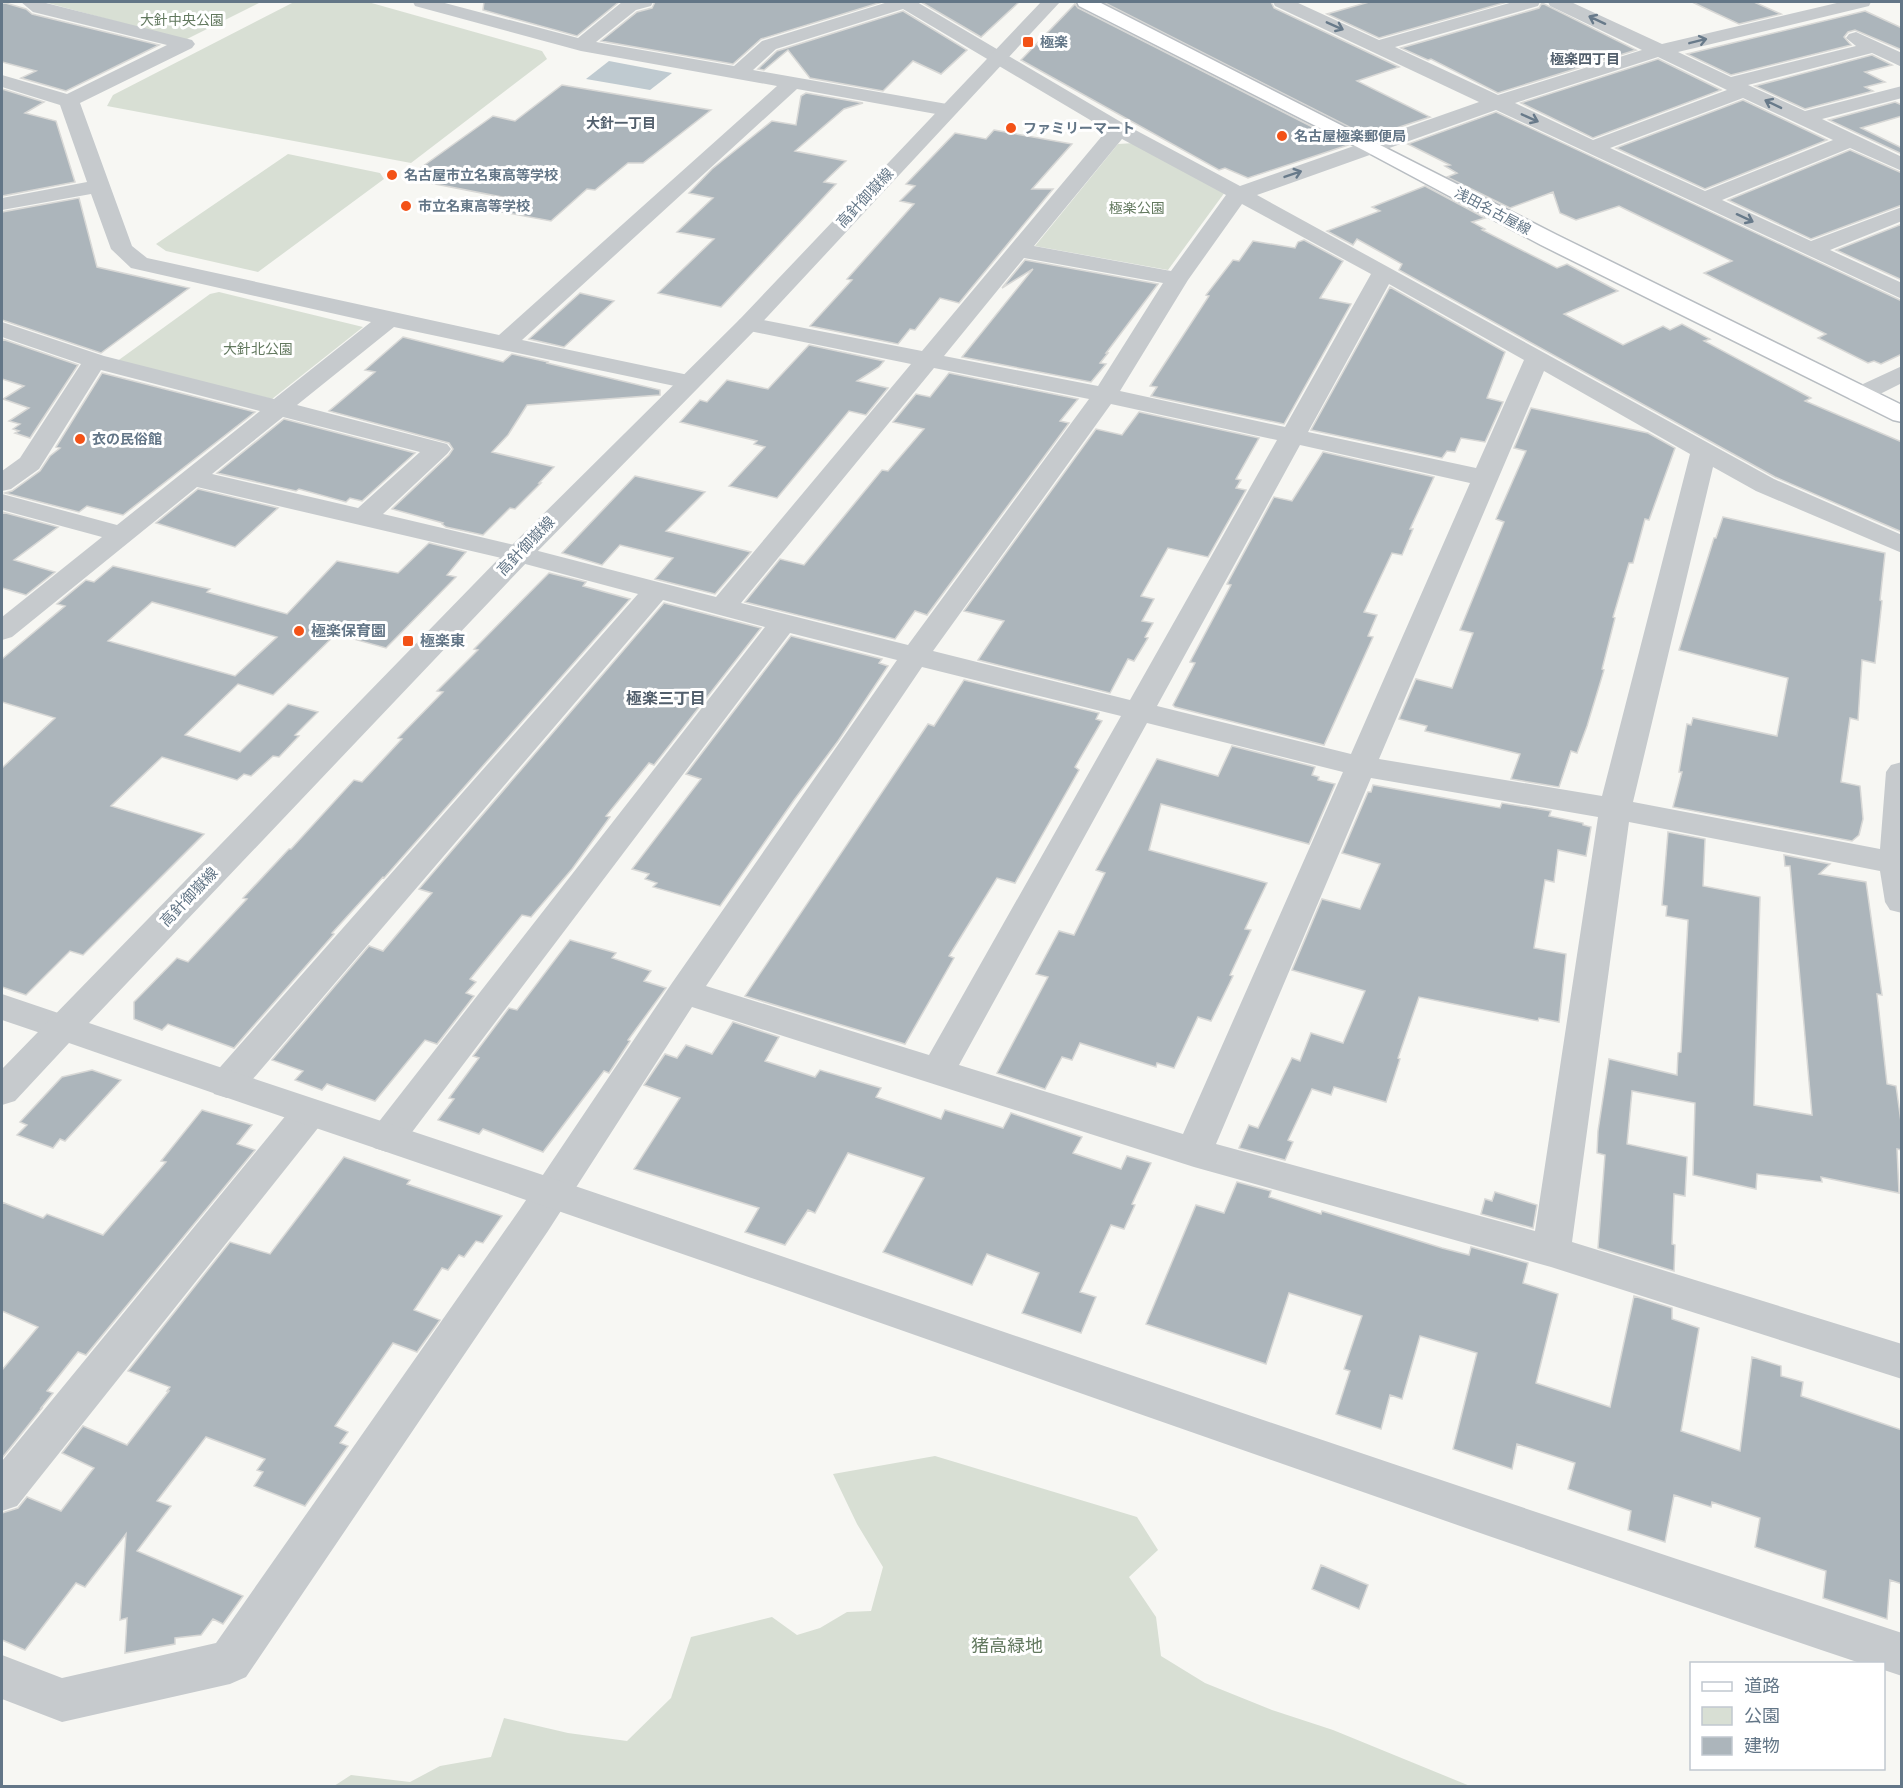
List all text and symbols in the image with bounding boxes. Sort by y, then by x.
park label: 大針中央公園 [140,12,224,28]
one-way arrow [1588,14,1606,26]
one-way arrow [1326,21,1344,32]
place label: 極楽 [1040,34,1068,50]
one-way arrow [1688,34,1707,46]
marker: 極楽 [1021,35,1035,49]
district label: 極楽四丁目 [1550,51,1620,67]
one-way arrow [1765,97,1783,109]
one-way arrow [1521,113,1539,124]
district label: 大針一丁目 [586,115,656,131]
place label: ファミリーマート [1023,120,1135,136]
marker: ファミリーマート [1004,121,1018,135]
place label: 名古屋極楽郵便局 [1294,128,1406,144]
marker: 名古屋極楽郵便局 [1275,129,1289,143]
street label: 高針御嶽線 [833,164,897,232]
place label: 名古屋市立名東高等学校 [404,167,558,183]
marker: 名古屋市立名東高等学校 [385,168,399,182]
one-way arrow [1283,168,1302,179]
street label: 浅田名古屋線 [1452,184,1534,238]
place label: 市立名東高等学校 [418,198,530,214]
marker: 市立名東高等学校 [399,199,413,213]
park label: 極楽公園 [1109,200,1165,216]
one-way arrow [1736,212,1754,224]
park label: 大針北公園 [223,341,293,357]
place label: 衣の民俗館 [92,431,162,447]
marker: 衣の民俗館 [73,432,87,446]
street label: 高針御嶽線 [493,513,559,579]
place label: 極楽保育園 [311,622,386,640]
marker: 極楽保育園 [292,624,306,638]
place label: 極楽東 [420,632,465,650]
marker: 極楽東 [401,634,415,648]
district label: 極楽三丁目 [626,689,706,708]
street label: 高針御嶽線 [156,864,222,930]
park label: 猪高緑地 [971,1635,1043,1656]
legend [1690,1662,1885,1770]
text: 道路 [1744,1675,1780,1696]
text: 公園 [1744,1705,1780,1726]
text: 建物 [1744,1735,1780,1756]

